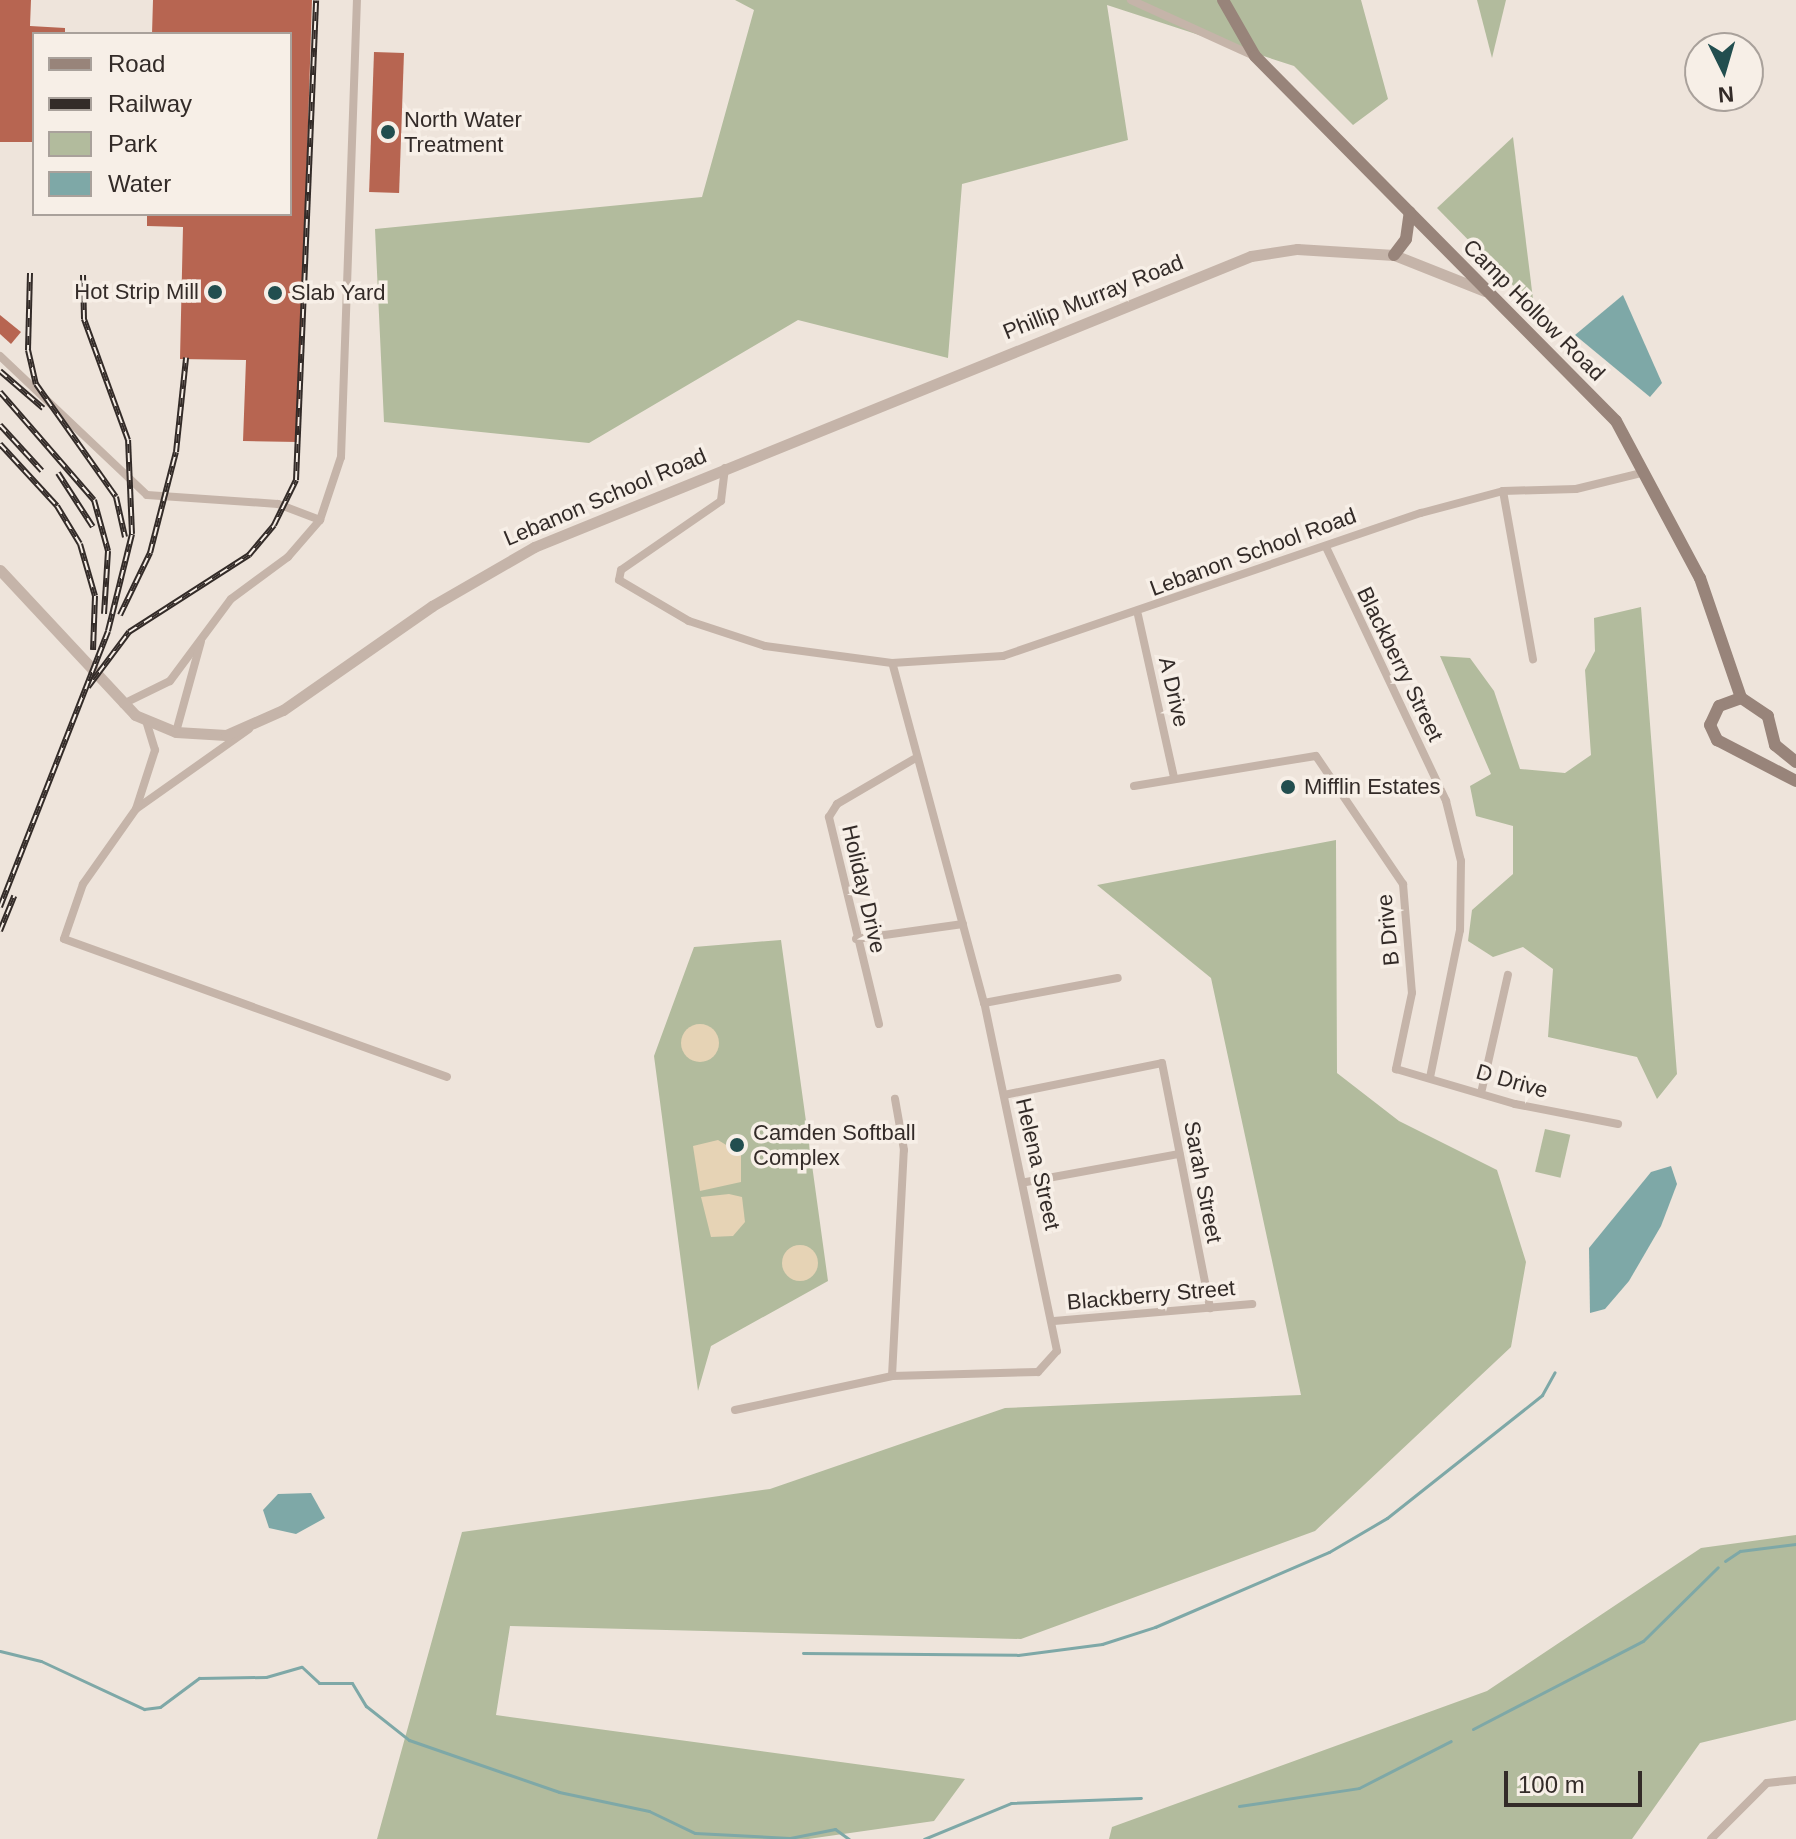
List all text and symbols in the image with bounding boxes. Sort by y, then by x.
legend [32,32,292,216]
north arrow [1684,32,1764,112]
text: Road [108,50,165,77]
text: N [1717,81,1735,108]
text: Railway [108,90,192,117]
place label: North Water Treatment [404,106,522,158]
marker: North Water Treatment [379,123,397,141]
text: Park [108,130,157,157]
text: Water [108,170,171,197]
street label: Camp Hollow Road [1458,234,1610,386]
street label: Phillip Murray Road [999,249,1187,345]
place label: Hot Strip Mill [74,279,199,305]
place label: Slab Yard [291,280,386,306]
marker: Hot Strip Mill [206,283,224,301]
marker: Slab Yard [266,284,284,302]
street label: Lebanon School Road [500,442,710,552]
street label: Lebanon School Road [1146,502,1360,602]
street label: Blackberry Street [1351,582,1449,746]
street label: A Drive [1153,654,1195,730]
place label: Mifflin Estates [1304,774,1441,800]
marker: Mifflin Estates [1279,778,1297,796]
street label: Holiday Drive [836,822,892,956]
street label: B Drive [1371,893,1405,967]
street label: D Drive [1473,1058,1551,1104]
street label: Helena Street [1010,1095,1066,1233]
place label: Camden Softball Complex [753,1119,916,1170]
street label: Sarah Street [1178,1119,1228,1245]
marker: Camden Softball Complex [728,1136,746,1154]
street label: Blackberry Street [1066,1274,1236,1316]
scale bar [1508,1755,1646,1805]
text: 100 m [1518,1771,1585,1798]

